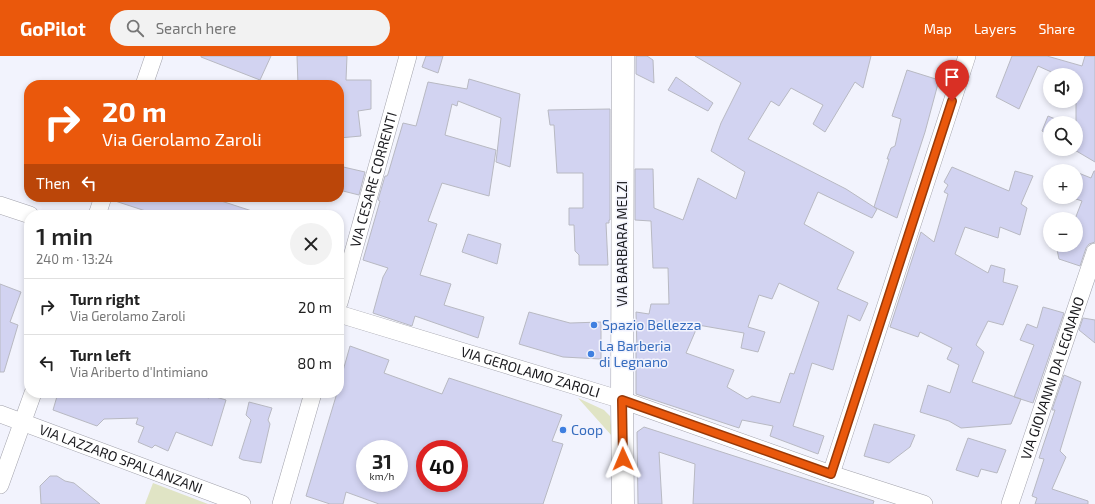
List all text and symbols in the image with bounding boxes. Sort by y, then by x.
search box [110,10,390,46]
text: GoPilot [20,17,86,40]
icon: search [124,17,146,39]
text: Search here [156,19,236,37]
text: Map [924,20,952,37]
text: Layers [974,20,1016,37]
text: Share [1038,20,1075,37]
pin [935,60,969,101]
icon: arrive [941,66,963,88]
map controls [1043,68,1083,252]
button: sound [1043,68,1083,108]
text: 20 m [102,94,167,128]
icon: right [36,96,88,148]
street label: VIA CESARE CORRENTI [346,110,400,249]
button: search [1043,116,1083,156]
text: Via Gerolamo Zaroli [102,128,262,150]
button: + [1043,164,1083,204]
icon: left [78,172,100,194]
text: Then [36,174,70,192]
street label: VIA BARBARA MELZI [613,181,630,307]
button: − [1043,212,1083,252]
text: 1 min [36,221,93,250]
button: close [290,223,332,265]
text: 240 m · 13:24 [36,251,113,267]
text: Turn right [70,290,140,308]
street label: VIA GIOVANNI DA LEGNANO [1017,294,1087,462]
icon: right [36,296,58,318]
text: 20 m [298,298,332,316]
text: Via Gerolamo Zaroli [70,308,185,324]
place label: Spazio Bellezza [602,316,701,333]
marker: Spazio Bellezza [589,320,599,330]
place label: La Barberia di Legnano [599,337,671,370]
street label: VIA GEROLAMO ZAROLI [459,343,602,401]
text: Turn left [70,346,131,364]
marker: La Barberia di Legnano [586,349,596,359]
icon: left [36,352,58,374]
text: 80 m [297,354,332,372]
text: Via Ariberto d'Intimiano [70,364,208,380]
street label: VIA LAZZARO SPALLANZANI [37,420,205,497]
place label: Coop [571,421,603,438]
marker: Coop [558,425,568,435]
position arrow [602,438,644,480]
speed limit sign: 40 [416,440,468,492]
text: 31 [372,449,392,473]
text: km/h [370,470,394,482]

